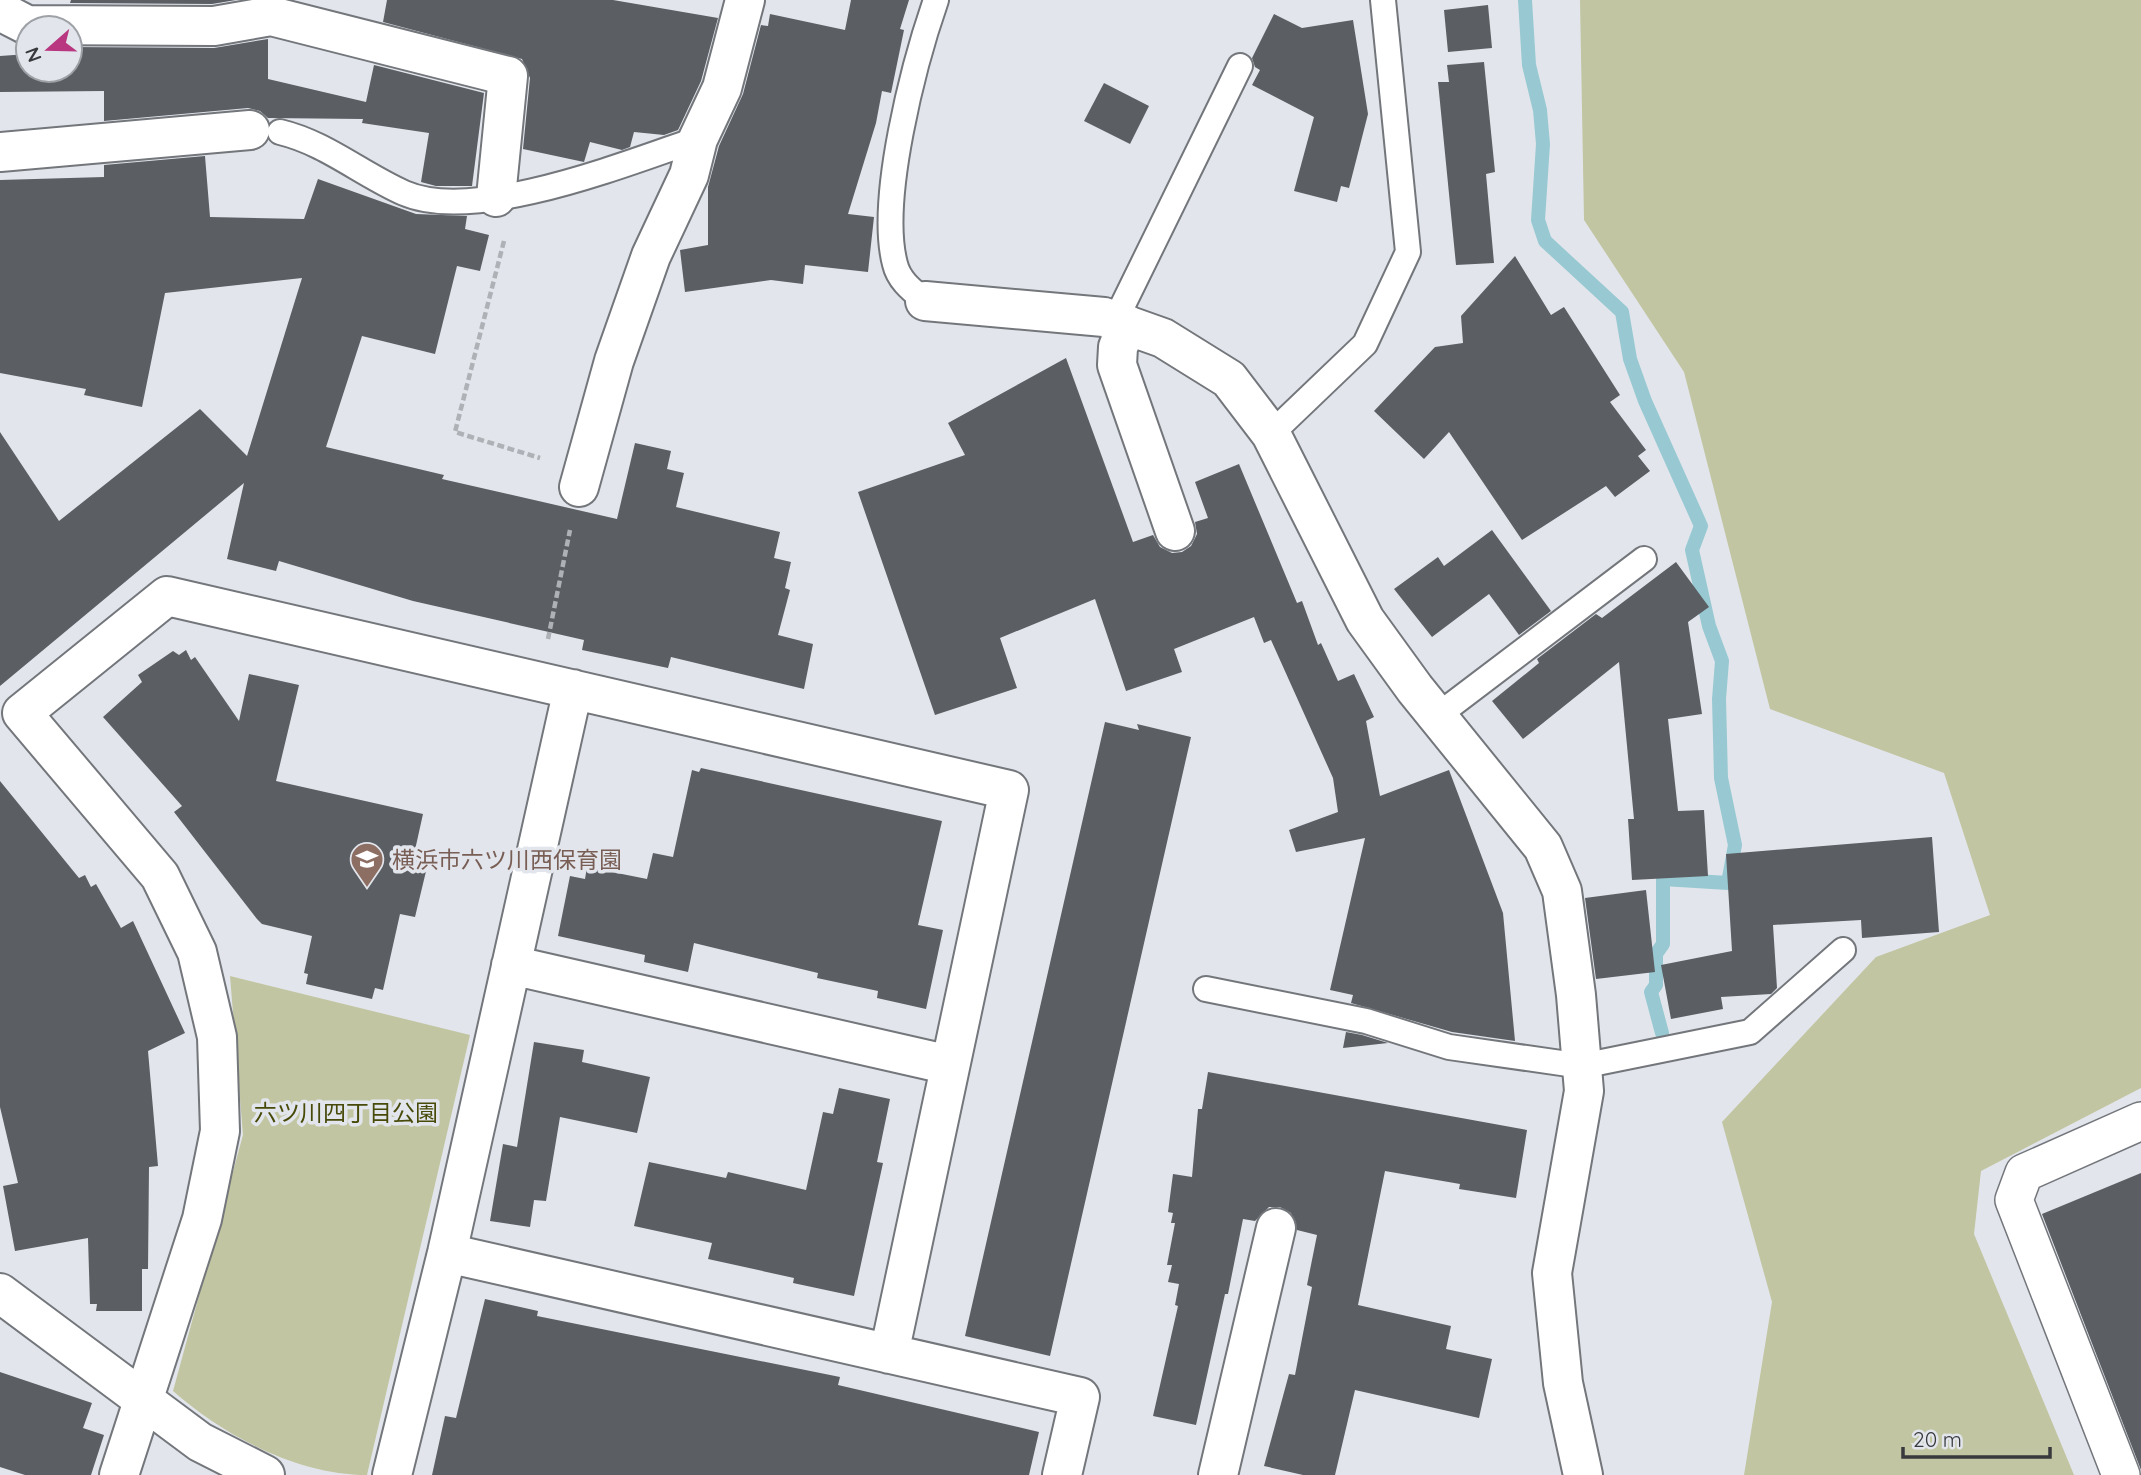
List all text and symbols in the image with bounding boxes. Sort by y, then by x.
north arrow [14,14,84,84]
text: N [19,44,47,65]
school or university icon: 横浜市六ツ川西保育園 [348,840,386,889]
place label: 横浜市六ツ川西保育園 [392,845,622,874]
park label: 六ツ川四丁目公園 [254,1098,438,1127]
scale bar [1903,1416,2050,1460]
text: 20 m [1913,1426,1962,1452]

